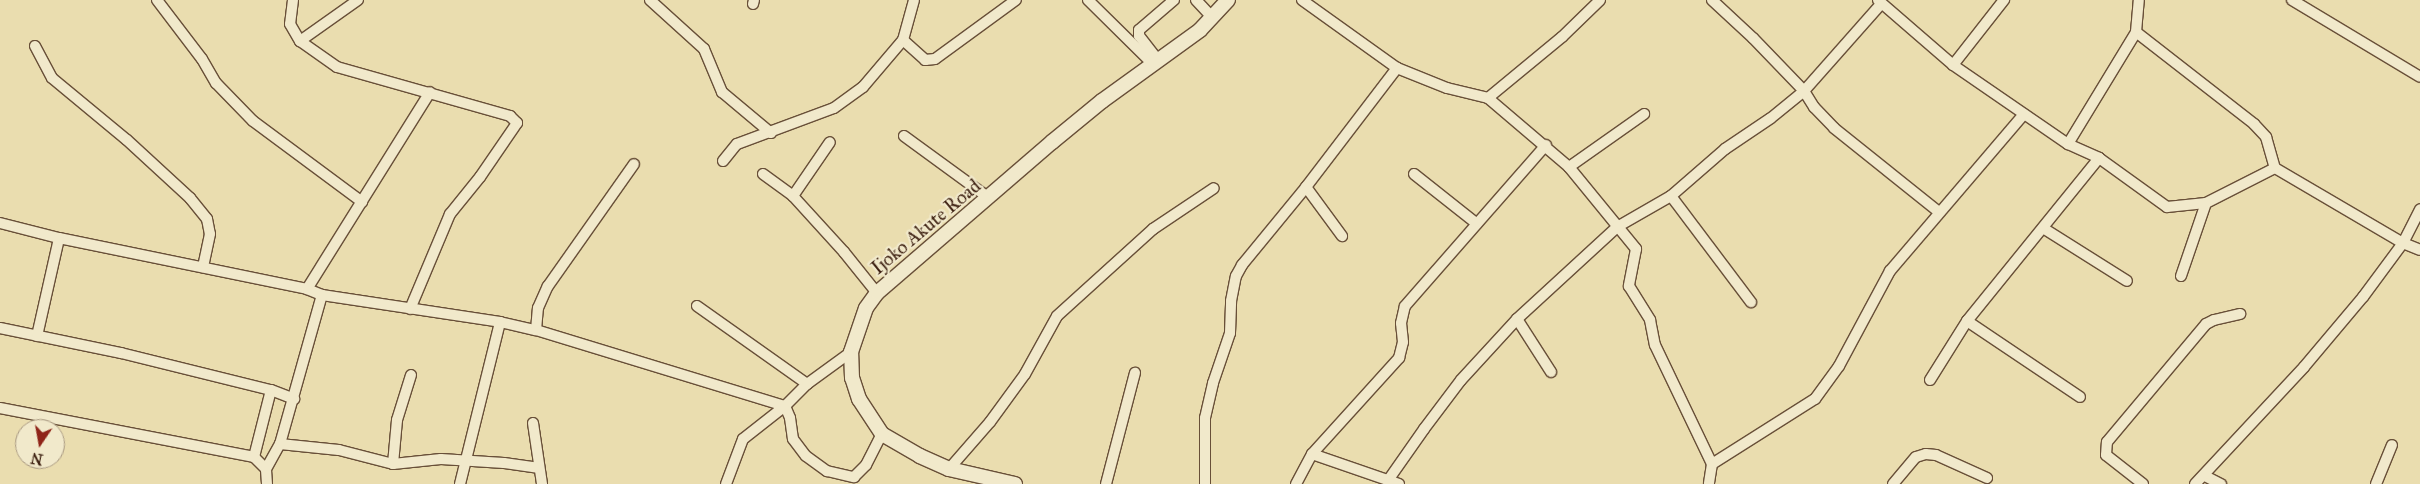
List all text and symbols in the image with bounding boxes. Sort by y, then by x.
street label: Ijoko Akute Road [867,175,985,279]
north arrow [15,419,65,469]
text: N [29,449,45,468]

